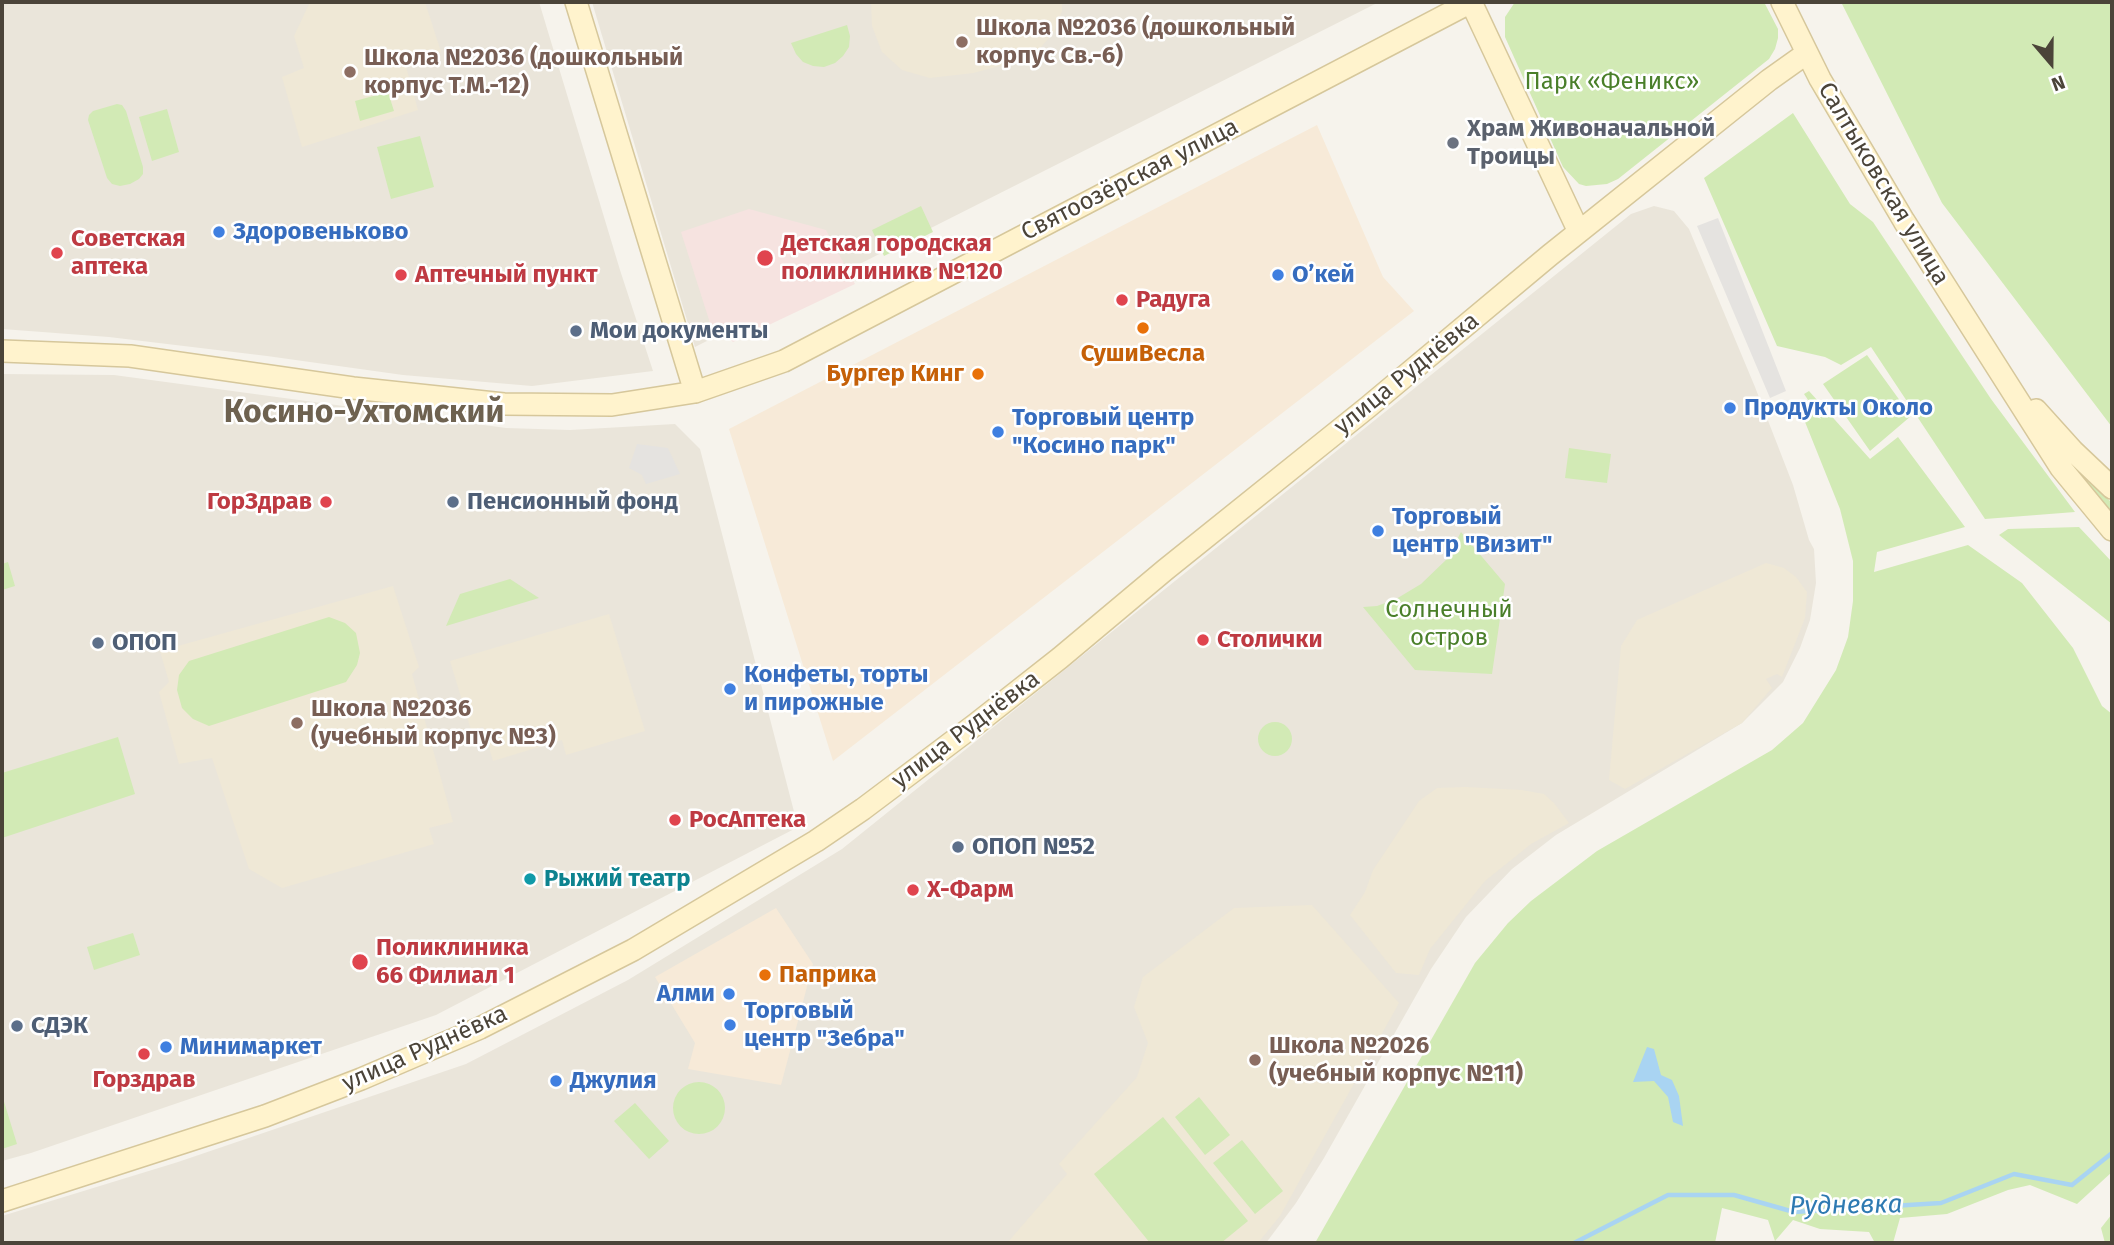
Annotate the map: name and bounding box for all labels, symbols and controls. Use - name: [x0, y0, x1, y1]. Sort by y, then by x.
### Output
- place label: Школа №2036 (дошкольный корпус Св.-6): [976, 14, 1295, 70]
- north arrow: [2016, 28, 2086, 98]
- marker: Школа №2036 (дошкольный корпус Св.-6): [954, 34, 970, 50]
- place label: Школа №2036 (дошкольный корпус Т.М.-12): [364, 44, 683, 100]
- marker: Школа №2036 (дошкольный корпус Т.М.-12): [342, 64, 358, 80]
- park label: Парк «Феникс»: [1525, 68, 1699, 96]
- text: N: [2049, 70, 2068, 96]
- street label: Салтыковская улица: [1811, 77, 1955, 291]
- street label: Святоозёрская улица: [1017, 113, 1243, 247]
- place label: Храм Живоначальной Троицы: [1467, 115, 1715, 171]
- marker: Храм Живоначальной Троицы: [1445, 135, 1461, 151]
- place label: Здоровеньково: [233, 218, 409, 246]
- marker: Здоровеньково: [211, 224, 227, 240]
- place label: Советская аптека: [71, 225, 186, 281]
- place label: Детская городская поликлиникв №120: [781, 230, 1003, 286]
- marker: Советская аптека: [49, 245, 65, 261]
- marker: Детская городская поликлиникв №120: [755, 248, 775, 268]
- place label: Аптечный пункт: [415, 261, 598, 289]
- place label: О’кей: [1292, 261, 1355, 289]
- marker: Аптечный пункт: [393, 267, 409, 283]
- marker: О’кей: [1270, 267, 1286, 283]
- place label: Радуга: [1136, 286, 1211, 314]
- marker: Радуга: [1114, 292, 1130, 308]
- street label: улица Руднёвка: [1329, 307, 1485, 441]
- place label: Мои документы: [590, 317, 768, 345]
- marker: СушиВесла: [1135, 320, 1151, 336]
- marker: Мои документы: [568, 323, 584, 339]
- place label: СушиВесла: [1081, 340, 1205, 368]
- place label: Бургер Кинг: [826, 360, 964, 388]
- marker: Бургер Кинг: [970, 366, 986, 382]
- district label: Косино-Ухтомский: [224, 394, 504, 432]
- place label: Продукты Около: [1744, 394, 1933, 422]
- marker: Продукты Около: [1722, 400, 1738, 416]
- place label: Торговый центр "Косино парк": [1012, 404, 1194, 460]
- marker: Торговый центр "Косино парк": [990, 424, 1006, 440]
- place label: ГорЗдрав: [207, 488, 312, 516]
- place label: Пенсионный фонд: [467, 488, 678, 516]
- marker: ГорЗдрав: [318, 494, 334, 510]
- marker: Пенсионный фонд: [445, 494, 461, 510]
- place label: Торговый центр "Визит": [1392, 503, 1552, 559]
- marker: Торговый центр "Визит": [1370, 523, 1386, 539]
- park label: Солнечный остров: [1385, 596, 1513, 652]
- place label: Столички: [1217, 626, 1323, 654]
- place label: ОПОП: [112, 629, 177, 657]
- marker: Столички: [1195, 632, 1211, 648]
- marker: ОПОП: [90, 635, 106, 651]
- place label: Конфеты, торты и пирожные: [744, 661, 928, 717]
- street label: улица Руднёвка: [886, 665, 1046, 795]
- marker: Конфеты, торты и пирожные: [722, 681, 738, 697]
- place label: Школа №2036 (учебный корпус №3): [311, 695, 556, 751]
- marker: Школа №2036 (учебный корпус №3): [289, 715, 305, 731]
- place label: РосАптека: [689, 806, 806, 834]
- marker: РосАптека: [667, 812, 683, 828]
- place label: ОПОП №52: [972, 833, 1095, 861]
- marker: ОПОП №52: [950, 839, 966, 855]
- place label: Рыжий театр: [544, 865, 690, 893]
- marker: Рыжий театр: [522, 871, 538, 887]
- place label: X-Фарм: [927, 876, 1014, 904]
- marker: X-Фарм: [905, 882, 921, 898]
- place label: Поликлиника 66 Филиал 1: [376, 934, 529, 990]
- marker: Поликлиника 66 Филиал 1: [350, 952, 370, 972]
- place label: Паприка: [779, 961, 877, 989]
- marker: Паприка: [757, 967, 773, 983]
- place label: Алми: [657, 980, 715, 1008]
- marker: Алми: [721, 986, 737, 1002]
- place label: Торговый центр "Зебра": [744, 997, 905, 1053]
- street label: улица Руднёвка: [338, 1000, 512, 1098]
- place label: СДЭК: [31, 1012, 88, 1040]
- marker: Торговый центр "Зебра": [722, 1017, 738, 1033]
- marker: СДЭК: [9, 1018, 25, 1034]
- place label: Школа №2026 (учебный корпус №11): [1269, 1032, 1523, 1088]
- place label: Минимаркет: [180, 1033, 322, 1061]
- marker: Минимаркет: [158, 1039, 174, 1055]
- marker: Горздрав: [136, 1046, 152, 1062]
- marker: Школа №2026 (учебный корпус №11): [1247, 1052, 1263, 1068]
- place label: Горздрав: [92, 1066, 196, 1094]
- place label: Джулия: [570, 1067, 657, 1095]
- marker: Джулия: [548, 1073, 564, 1089]
- water label: Рудневка: [1789, 1189, 1903, 1223]

